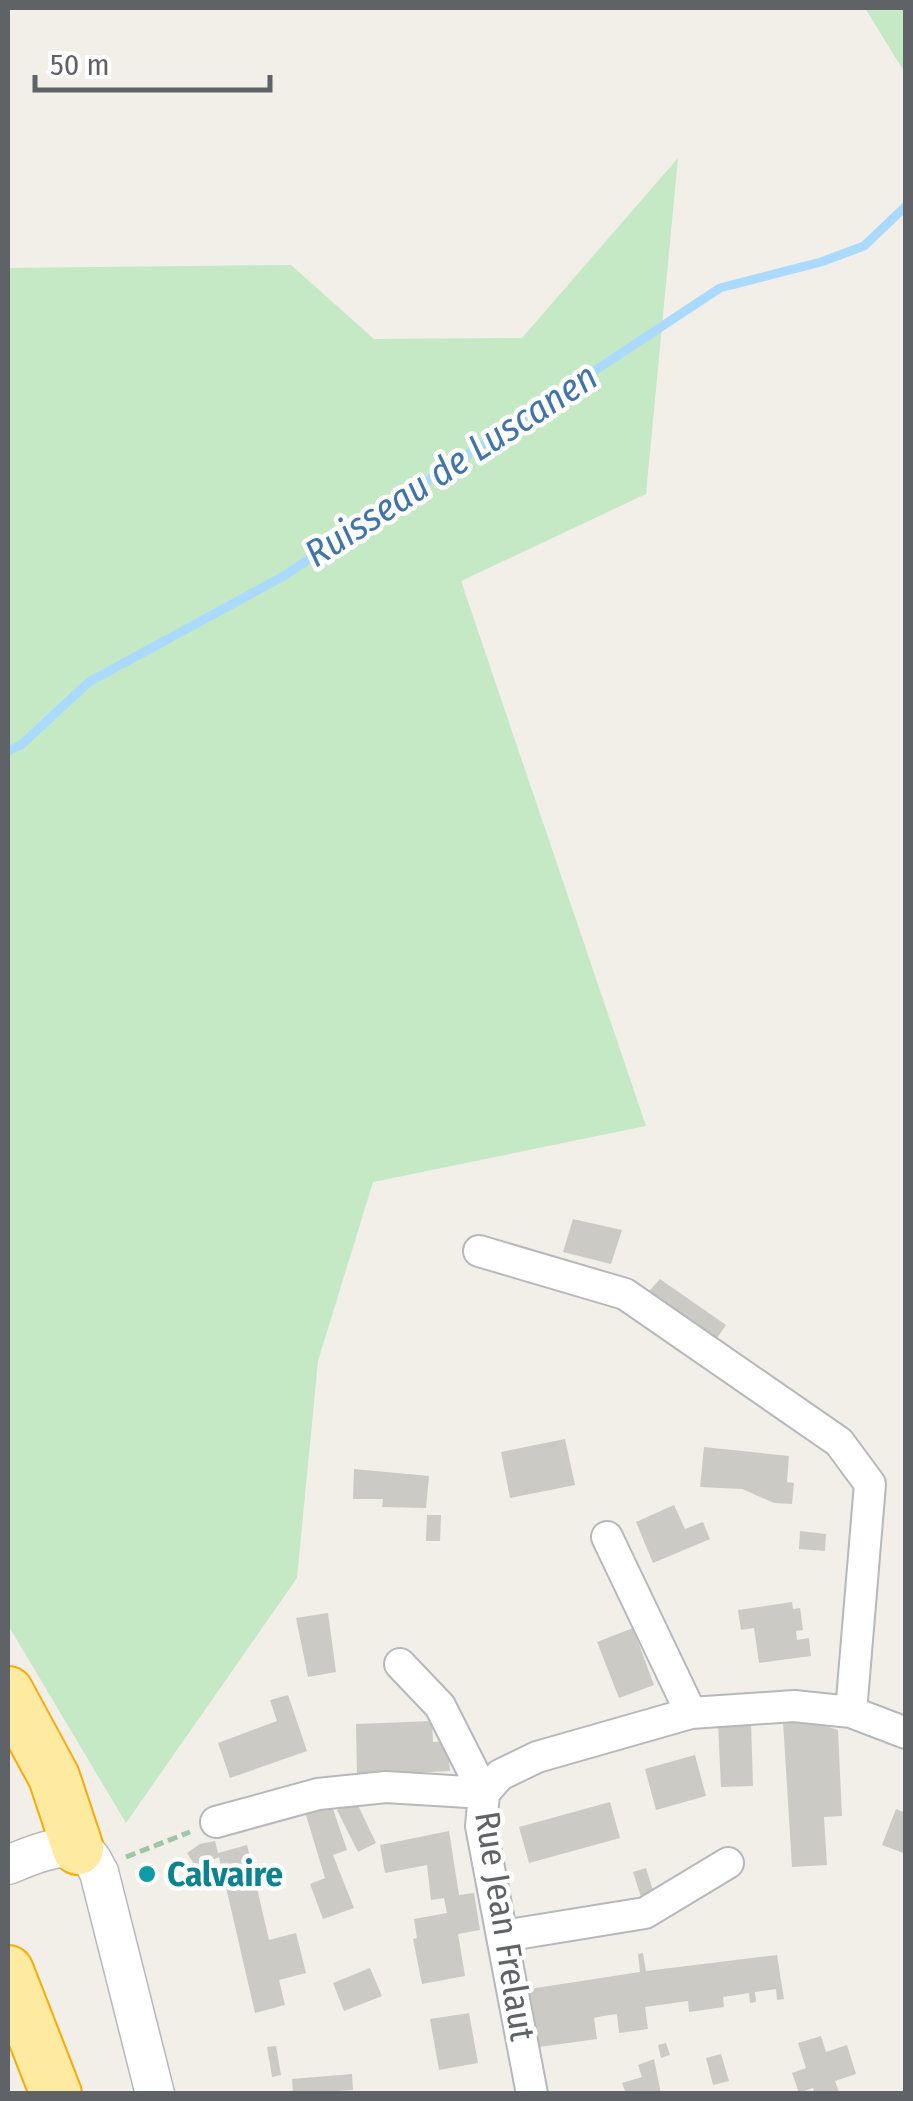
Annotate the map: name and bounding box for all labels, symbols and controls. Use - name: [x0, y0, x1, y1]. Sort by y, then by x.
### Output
- scale bar: [35, 30, 270, 92]
- text: 50 m: [50, 47, 110, 83]
- water label: Ruisseau de Luscanen: [296, 353, 606, 577]
- street label: Rue Jean Frelaut: [466, 1808, 544, 2044]
- place label: Calvaire: [167, 1853, 283, 1895]
- marker: Calvaire: [136, 1863, 158, 1885]

